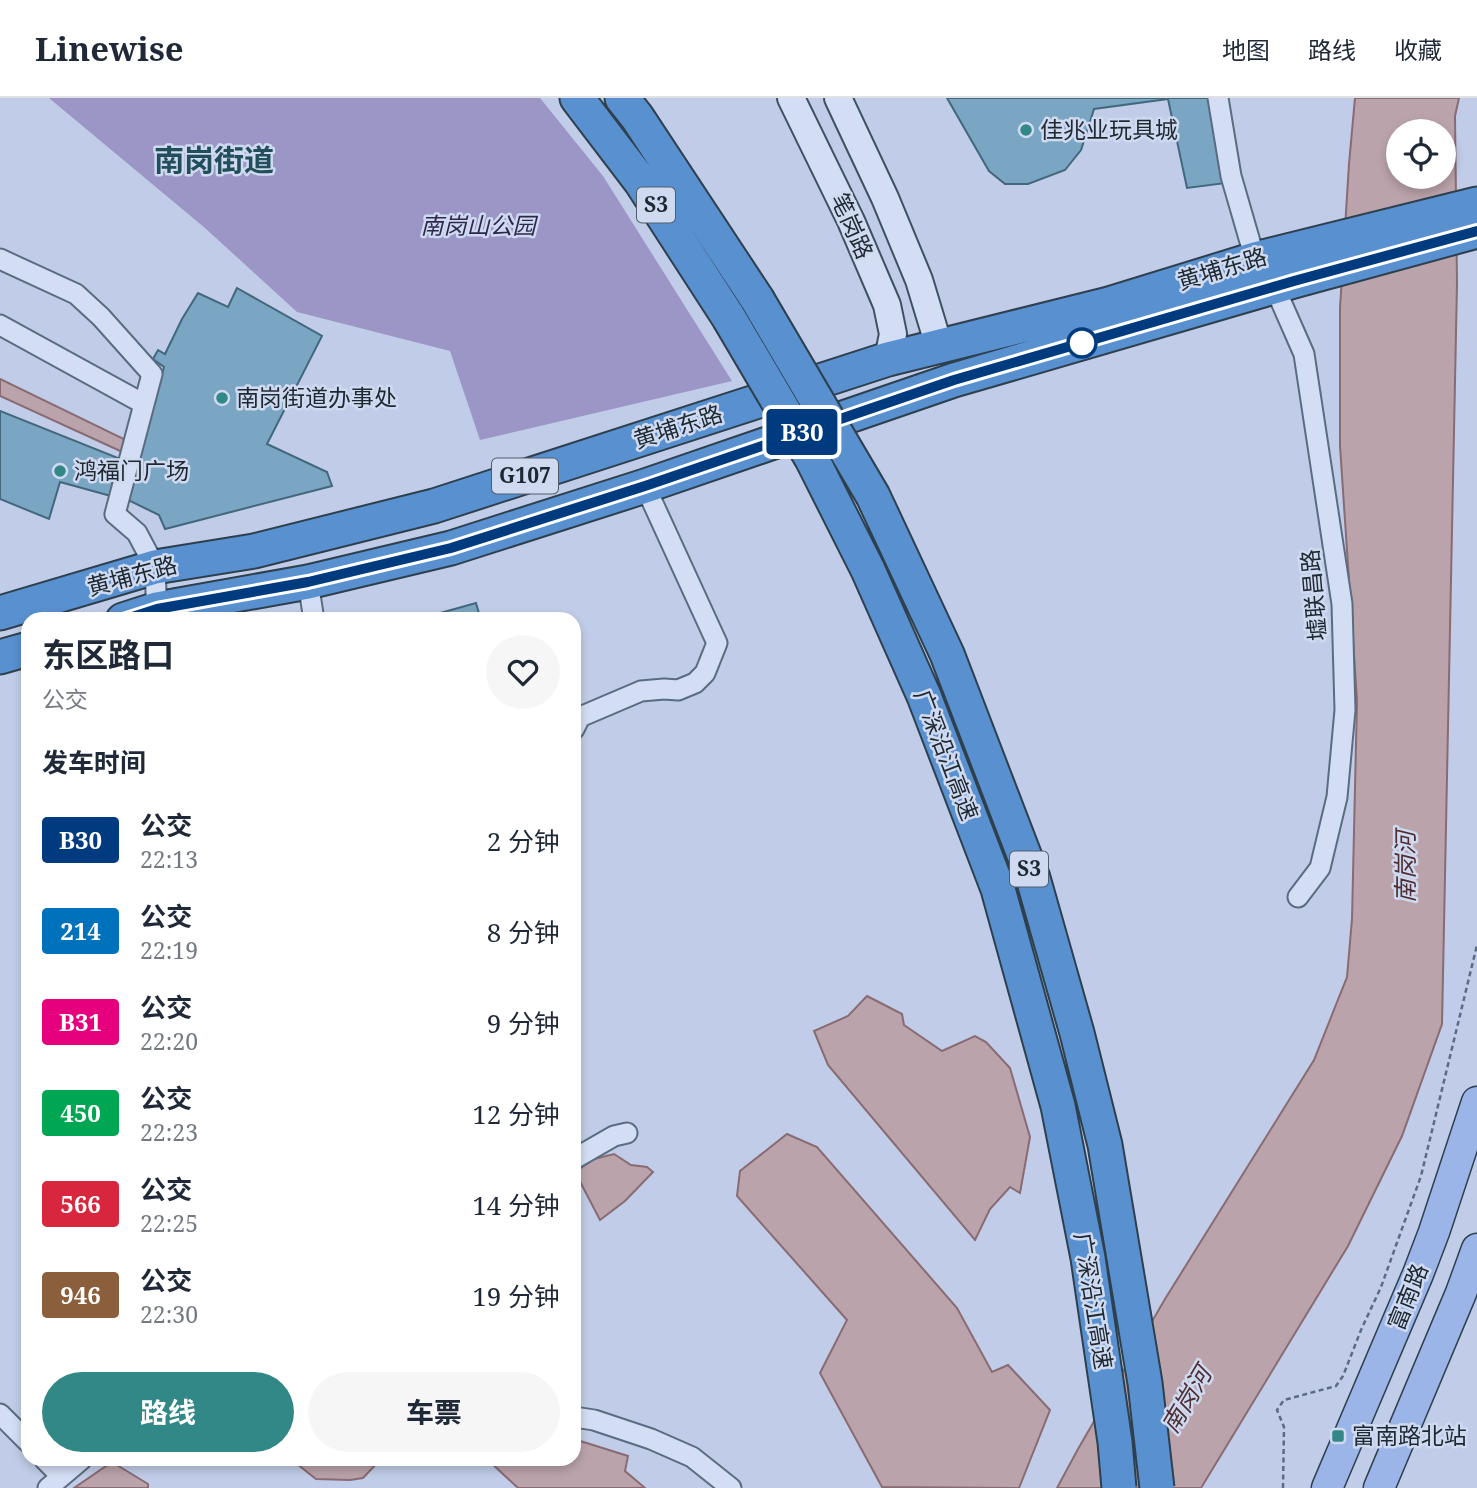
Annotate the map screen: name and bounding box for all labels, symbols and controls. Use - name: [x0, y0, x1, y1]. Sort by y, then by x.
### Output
- text: Linewise: [35, 26, 184, 71]
- text: 地图: [1222, 33, 1270, 66]
- text: 路线: [1308, 33, 1356, 66]
- text: 收藏: [1394, 33, 1442, 66]
- place label: 佳兆业玩具城: [1040, 113, 1178, 145]
- map controls: [1386, 119, 1456, 189]
- button: locate: [1386, 119, 1456, 189]
- marker: 佳兆业玩具城: [1018, 122, 1034, 138]
- district label: 南岗街道: [154, 139, 274, 180]
- road number: S3: [637, 188, 675, 222]
- street label: 笔岗路: [824, 188, 882, 264]
- park label: 南岗山公园: [421, 209, 539, 241]
- street label: 黄埔东路: [1173, 239, 1270, 297]
- unlabelled marker: [1067, 328, 1097, 358]
- place label: 南岗街道办事处: [236, 381, 397, 413]
- marker: 南岗街道办事处: [214, 390, 230, 406]
- street label: 黄埔东路: [629, 397, 726, 455]
- line badge: B30: [762, 409, 842, 455]
- text: B30: [780, 415, 824, 448]
- place label: 鸿福门广场: [74, 454, 189, 486]
- road number: G107: [492, 458, 558, 494]
- marker: 鸿福门广场: [52, 463, 68, 479]
- street label: 黄埔东路: [83, 548, 180, 602]
- street label: 墟联昌路: [1293, 548, 1333, 642]
- text: 东区路口: [42, 632, 174, 677]
- button: heart: [486, 635, 560, 709]
- text: 公交: [42, 683, 88, 715]
- street label: 广深沿江高速: [907, 684, 987, 825]
- text: 发车时间: [42, 744, 146, 780]
- text: 公交: [140, 807, 192, 843]
- text: B30: [59, 823, 102, 856]
- text: 2 分钟: [487, 823, 560, 859]
- water label: 南岗河: [1388, 827, 1421, 903]
- text: 22:13: [140, 843, 198, 875]
- road number: S3: [1010, 852, 1048, 886]
- text: 公交: [140, 898, 192, 934]
- text: 214: [60, 914, 101, 947]
- text: 8 分钟: [487, 914, 560, 950]
- text: 22:19: [140, 934, 198, 966]
- text: 公交: [140, 989, 192, 1025]
- text: B31: [59, 1005, 102, 1038]
- text: 9 分钟: [487, 1005, 560, 1041]
- text: 22:20: [140, 1025, 198, 1057]
- text: 公交: [140, 1080, 192, 1116]
- text: 450: [60, 1096, 101, 1129]
- text: 12 分钟: [472, 1096, 560, 1132]
- text: 22:23: [140, 1116, 198, 1148]
- text: 公交: [140, 1171, 192, 1207]
- text: 566: [60, 1187, 101, 1220]
- text: 14 分钟: [472, 1187, 560, 1223]
- text: 22:25: [140, 1207, 198, 1239]
- street label: 广深沿江高速: [1067, 1230, 1121, 1371]
- street label: 富南路: [1379, 1259, 1435, 1335]
- text: 公交: [140, 1262, 192, 1298]
- text: 946: [60, 1278, 101, 1311]
- text: 19 分钟: [472, 1278, 560, 1314]
- text: 22:30: [140, 1298, 198, 1330]
- water label: 南岗河: [1153, 1356, 1220, 1439]
- button: 路线: [42, 1372, 294, 1452]
- button: 车票: [308, 1372, 560, 1452]
- place label: 富南路北站: [1352, 1419, 1467, 1451]
- marker: 富南路北站: [1330, 1428, 1346, 1444]

